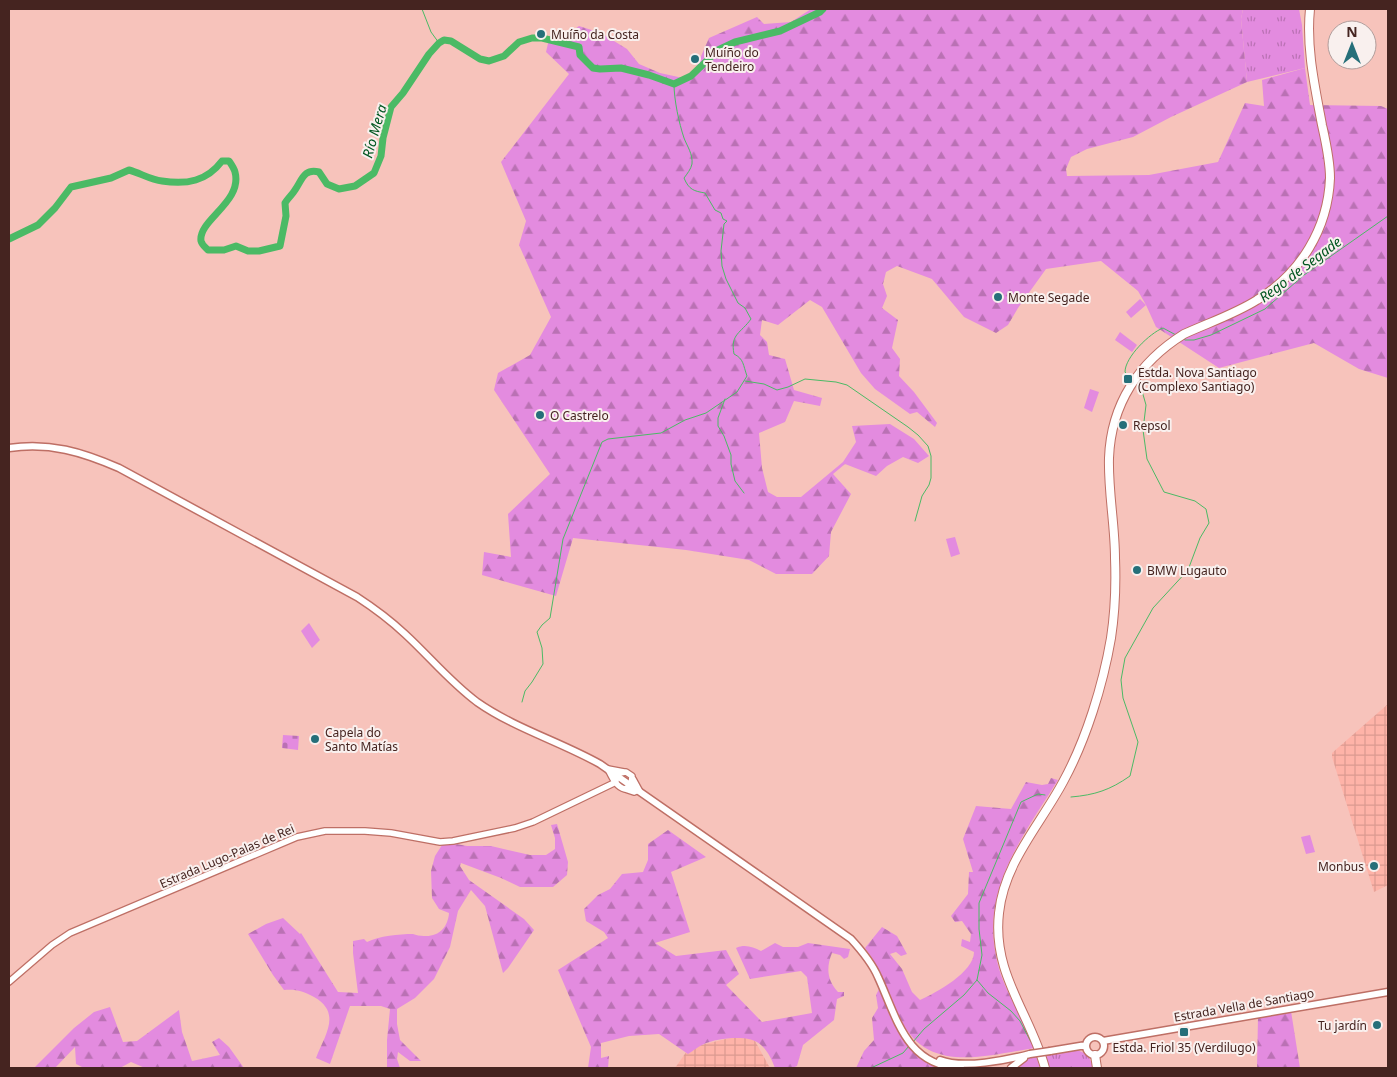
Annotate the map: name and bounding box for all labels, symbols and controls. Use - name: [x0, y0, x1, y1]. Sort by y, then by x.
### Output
- north arrow: [1327, 20, 1377, 70]
- text: N: [1346, 22, 1358, 41]
- place label: Muíño da Costa: [551, 26, 639, 43]
- marker: Muíño da Costa: [535, 28, 547, 40]
- place label: Muíño do Tendeiro: [705, 44, 759, 75]
- marker: Muíño do Tendeiro: [689, 53, 701, 65]
- water label: Río Mera: [357, 102, 391, 160]
- water label: Rego de Segade: [1255, 232, 1345, 306]
- place label: Monte Segade: [1008, 289, 1090, 306]
- marker: Monte Segade: [992, 291, 1004, 303]
- place label: Estda. Nova Santiago (Complexo Santiago): [1138, 364, 1257, 395]
- marker: Estda. Nova Santiago (Complexo Santiago): [1122, 373, 1134, 385]
- place label: O Castrelo: [550, 407, 609, 424]
- marker: O Castrelo: [534, 409, 546, 421]
- place label: Repsol: [1133, 417, 1171, 434]
- marker: Repsol: [1117, 419, 1129, 431]
- place label: BMW Lugauto: [1147, 562, 1227, 579]
- marker: BMW Lugauto: [1131, 564, 1143, 576]
- place label: Capela do Santo Matías: [325, 724, 398, 755]
- marker: Capela do Santo Matías: [309, 733, 321, 745]
- street label: Estrada Lugo-Palas de Rei: [157, 820, 297, 892]
- place label: Monbus: [1318, 858, 1364, 875]
- marker: Monbus: [1368, 860, 1380, 872]
- street label: Estrada Vella de Santiago: [1173, 984, 1315, 1026]
- place label: Tu jardín: [1318, 1017, 1367, 1034]
- marker: Tu jardín: [1371, 1019, 1383, 1031]
- marker: Estda. Friol 35 (Verdilugo): [1178, 1026, 1190, 1038]
- place label: Estda. Friol 35 (Verdilugo): [1112, 1039, 1256, 1056]

